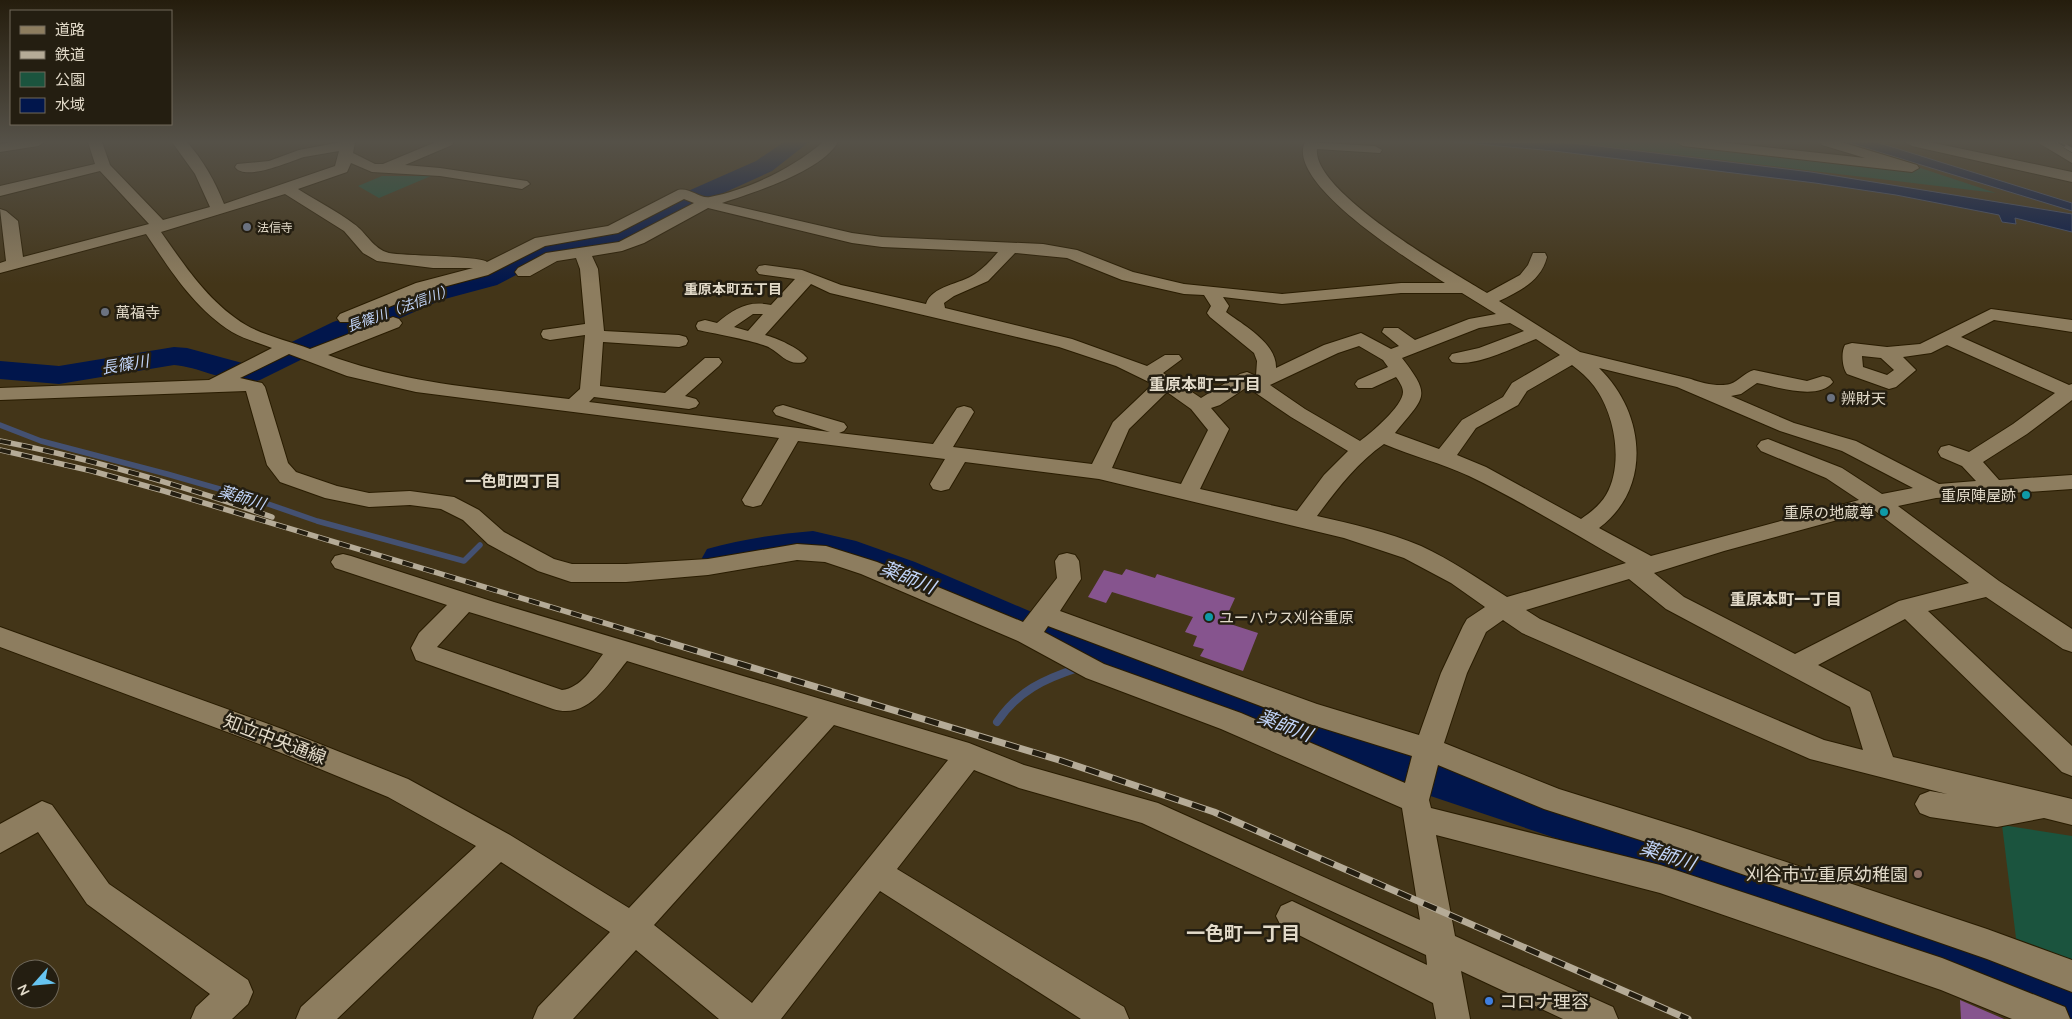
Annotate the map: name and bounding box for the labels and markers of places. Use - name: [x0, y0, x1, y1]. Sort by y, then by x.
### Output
- place label: 法信寺: [257, 220, 293, 235]
- marker: 法信寺: [241, 221, 253, 233]
- place label: 萬福寺: [115, 303, 160, 322]
- marker: 萬福寺: [99, 306, 111, 318]
- place label: 辨財天: [1841, 389, 1886, 408]
- marker: 辨財天: [1825, 392, 1837, 404]
- place label: 重原陣屋跡: [1941, 486, 2016, 505]
- marker: 重原陣屋跡: [2020, 489, 2032, 501]
- place label: 重原の地蔵尊: [1784, 503, 1874, 522]
- marker: 重原の地蔵尊: [1878, 506, 1890, 518]
- place label: ユーハウス刈谷重原: [1219, 608, 1354, 627]
- marker: ユーハウス刈谷重原: [1203, 611, 1215, 623]
- place label: 刈谷市立重原幼稚園: [1746, 863, 1908, 886]
- marker: 刈谷市立重原幼稚園: [1912, 868, 1924, 880]
- place label: コロナ理容: [1499, 990, 1589, 1013]
- marker: コロナ理容: [1483, 995, 1495, 1007]

